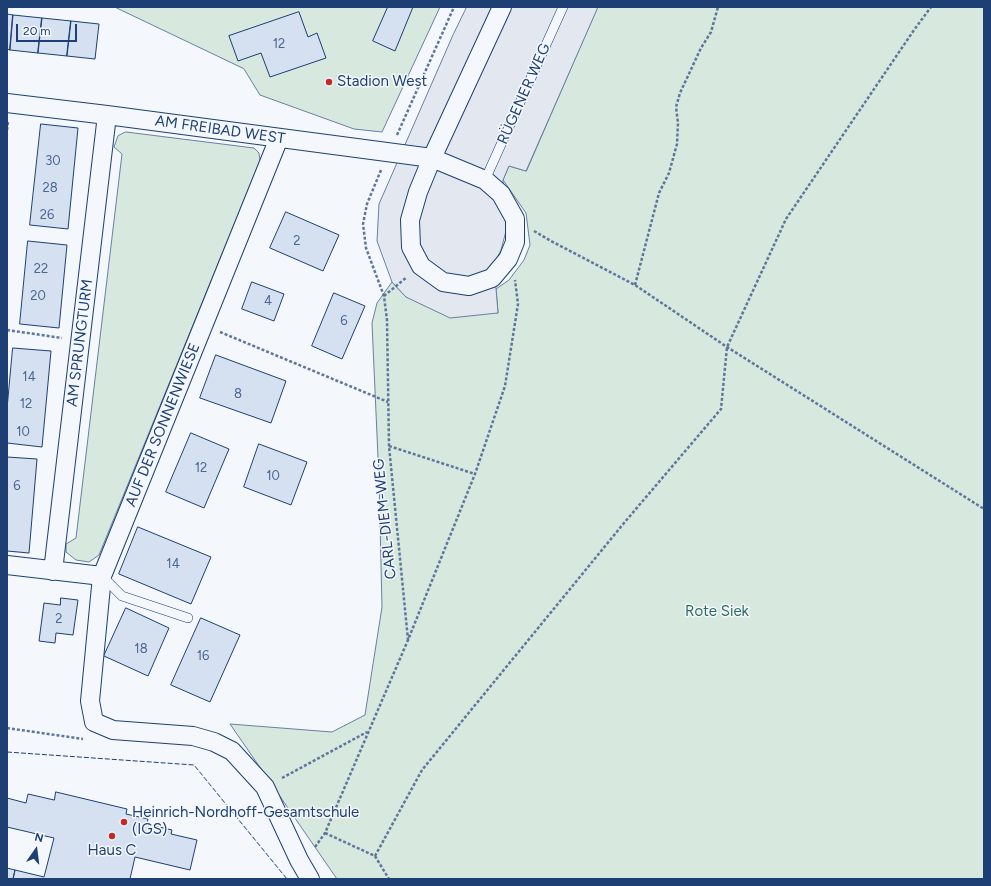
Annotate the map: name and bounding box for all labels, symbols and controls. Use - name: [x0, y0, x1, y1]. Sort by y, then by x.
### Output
- scale bar: [18, 16, 79, 42]
- text: 20 m: [23, 24, 51, 38]
- house number: 12: [273, 36, 285, 52]
- street label: RÜGENER WEG: [494, 41, 554, 147]
- place label: Stadion West: [337, 73, 427, 91]
- marker: Stadion West: [324, 77, 334, 87]
- street label: AM FREIBAD WEST: [154, 112, 286, 148]
- house number: 30: [45, 153, 61, 169]
- house number: 28: [42, 180, 58, 196]
- house number: 26: [40, 207, 54, 223]
- house number: 2: [293, 233, 301, 249]
- house number: 22: [34, 261, 48, 277]
- street label: AM SPRUNGTURM: [63, 278, 97, 408]
- house number: 20: [30, 288, 46, 304]
- house number: 4: [264, 293, 272, 309]
- house number: 6: [340, 313, 348, 329]
- street label: AUF DER SONNENWIESE: [122, 341, 204, 509]
- house number: 14: [22, 369, 36, 385]
- house number: 8: [234, 386, 242, 402]
- house number: 12: [20, 396, 32, 412]
- house number: 10: [16, 424, 30, 440]
- street label: CARL-DIEM-WEG: [370, 458, 400, 580]
- house number: 12: [195, 460, 207, 476]
- house number: 10: [266, 468, 280, 484]
- house number: 6: [13, 478, 21, 494]
- house number: 14: [166, 556, 180, 572]
- park label: Rote Siek: [685, 603, 749, 621]
- house number: 2: [55, 611, 63, 627]
- house number: 18: [134, 641, 148, 657]
- house number: 16: [197, 648, 209, 664]
- place label: Heinrich-Nordhoff-Gesamtschule (IGS): [132, 804, 359, 839]
- marker: Heinrich-Nordhoff-Gesamtschule (IGS): [119, 817, 129, 827]
- north arrow: [16, 830, 56, 870]
- text: N: [33, 831, 45, 845]
- marker: Haus C: [107, 831, 117, 841]
- place label: Haus C: [88, 842, 136, 860]

